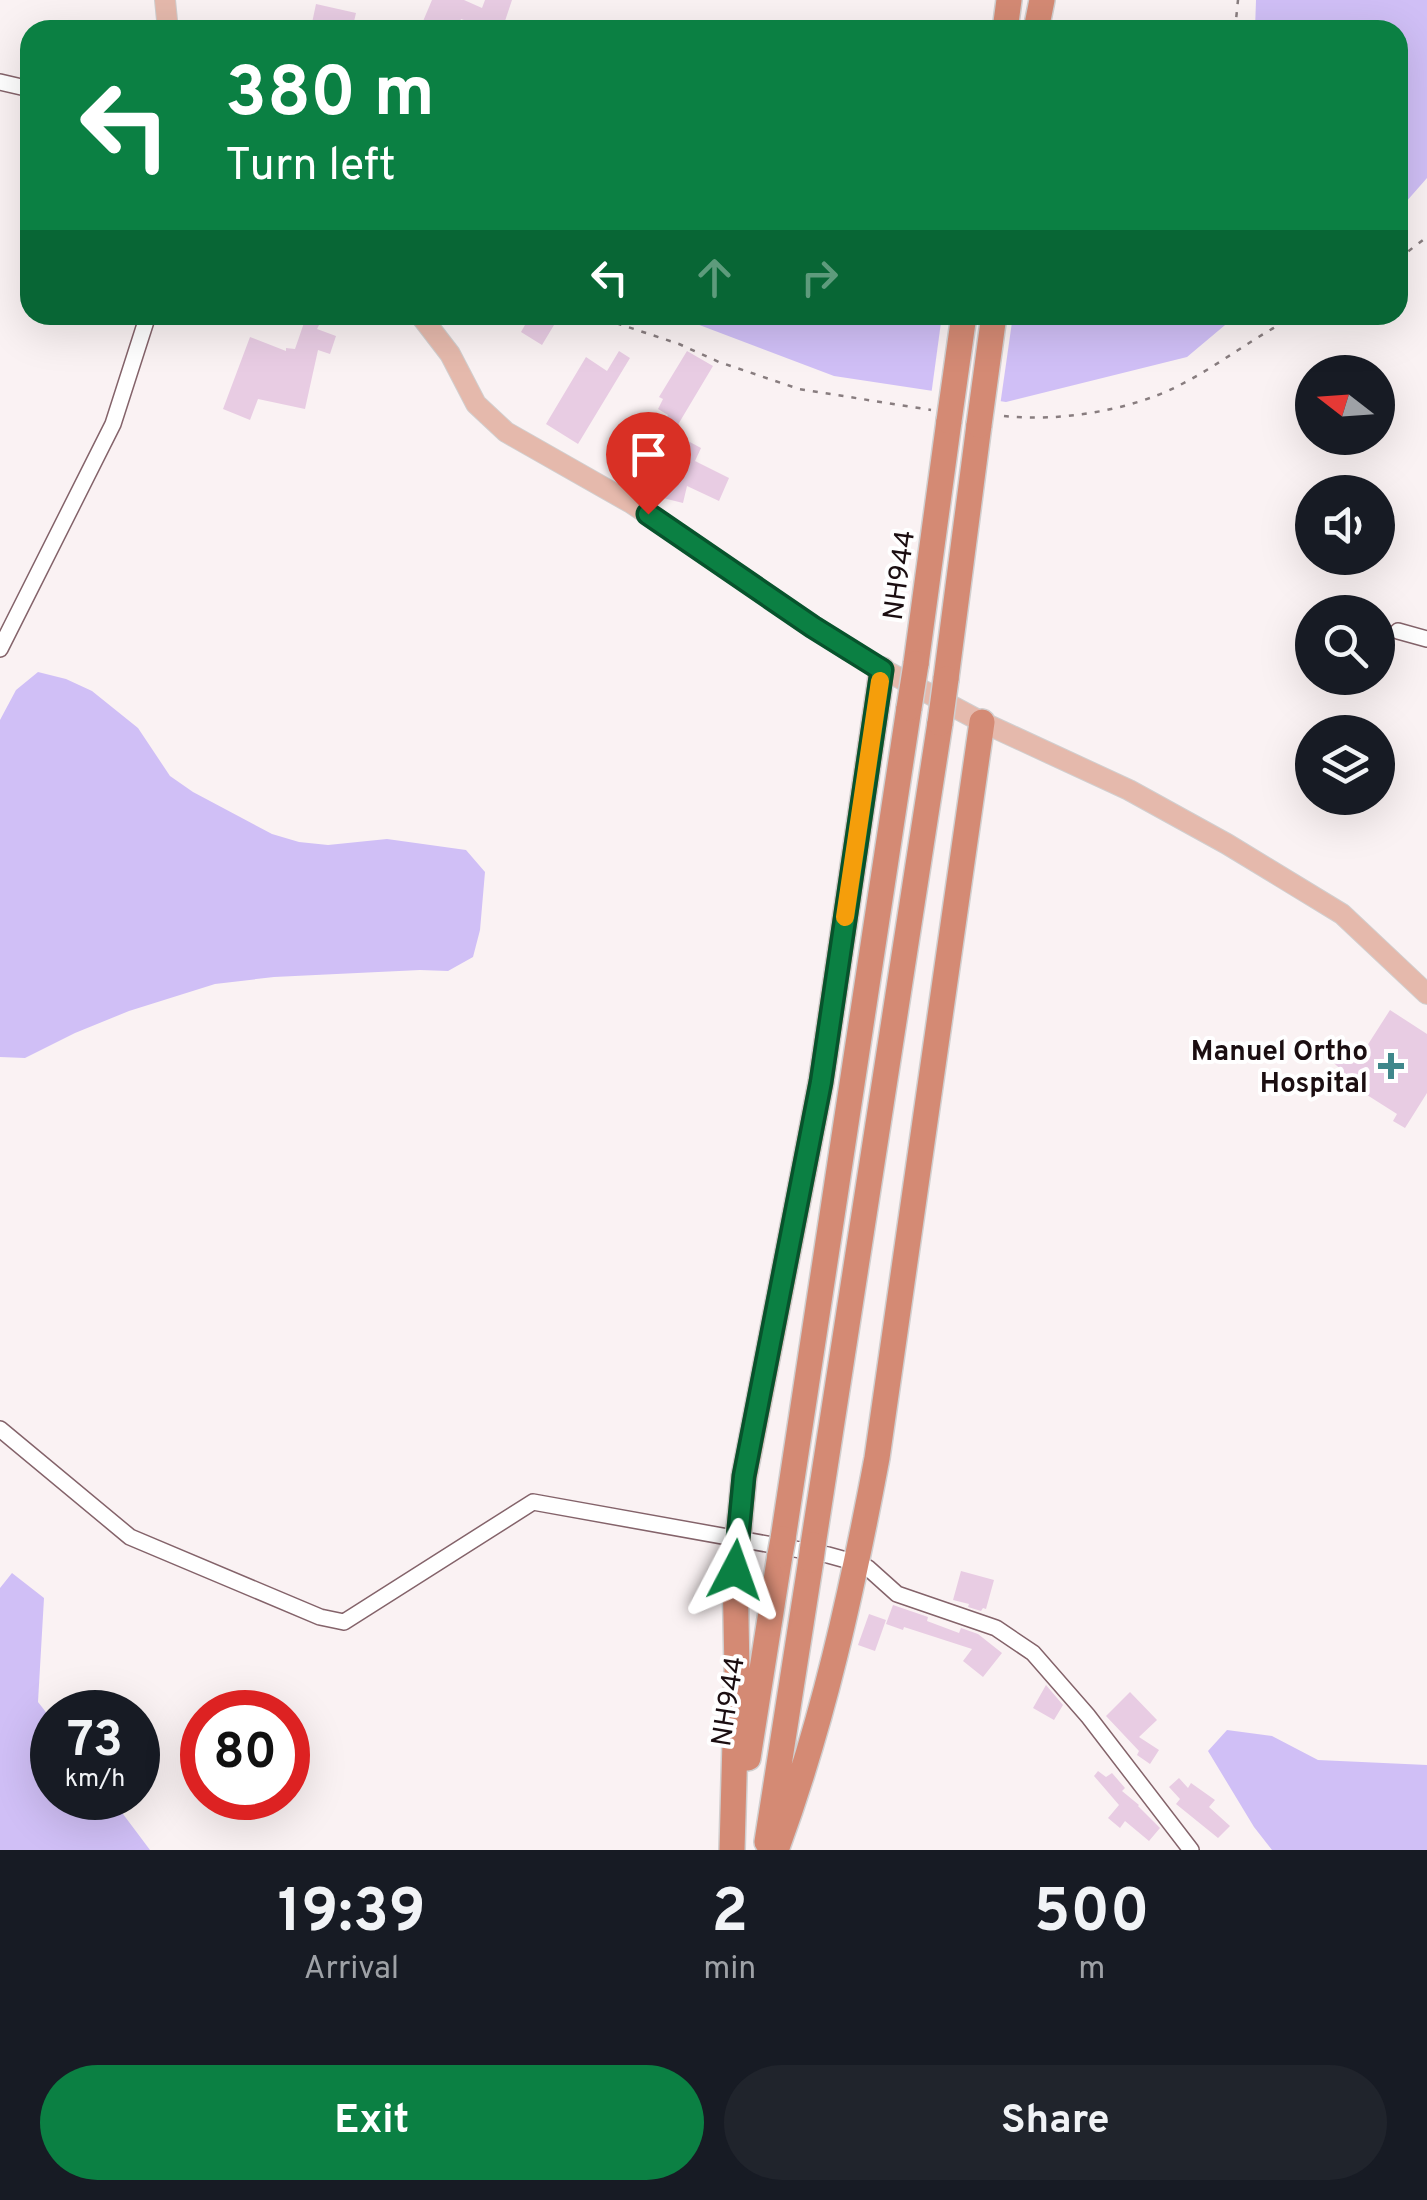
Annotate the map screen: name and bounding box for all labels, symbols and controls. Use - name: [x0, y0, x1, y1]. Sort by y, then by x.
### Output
- text: 380 m: [225, 52, 435, 141]
- icon: left: [60, 60, 190, 190]
- text: Turn left: [225, 139, 396, 196]
- icon: left: [582, 250, 637, 305]
- icon: ahead: [687, 250, 742, 305]
- icon: right: [792, 250, 847, 305]
- north arrow: [1295, 355, 1395, 455]
- map controls: [1295, 355, 1395, 815]
- pin: [606, 412, 691, 515]
- icon: arrive: [621, 427, 676, 482]
- button: sound: [1295, 475, 1395, 575]
- street label: NH944: [877, 528, 925, 623]
- button: search: [1295, 595, 1395, 695]
- button: layers: [1295, 715, 1395, 815]
- place label: Manuel Ortho Hospital: [1191, 1035, 1368, 1103]
- marker: Manuel Ortho Hospital: [1378, 1053, 1404, 1079]
- position arrow: [683, 1518, 787, 1622]
- street label: NH944: [705, 1654, 755, 1749]
- speed limit sign: 80: [180, 1690, 310, 1820]
- text: 73: [67, 1711, 123, 1774]
- text: km/h: [65, 1764, 125, 1796]
- text: 19:39: [277, 1877, 426, 1953]
- text: 2: [711, 1877, 748, 1953]
- text: 500: [1034, 1877, 1150, 1953]
- text: Arrival: [304, 1950, 399, 1990]
- text: min: [703, 1950, 756, 1990]
- text: m: [1078, 1950, 1105, 1990]
- button: Exit: [40, 2065, 704, 2180]
- button: Share: [724, 2065, 1387, 2180]

